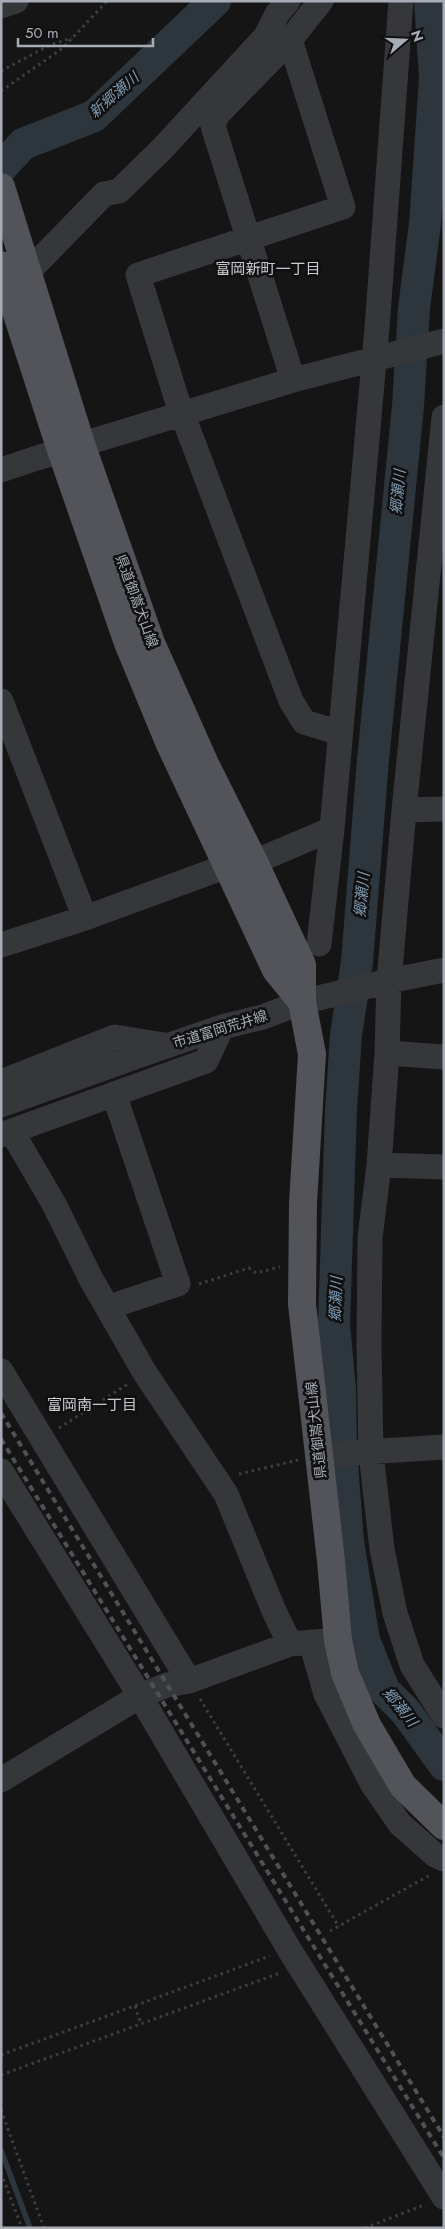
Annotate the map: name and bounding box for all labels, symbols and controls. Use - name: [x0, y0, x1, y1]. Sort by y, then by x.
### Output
- scale bar: [18, 15, 152, 47]
- north arrow: [380, 15, 430, 65]
- text: 50 m: [25, 22, 59, 44]
- text: N: [406, 27, 429, 44]
- water label: 新郷瀬川: [84, 66, 145, 123]
- district label: 富岡新町一丁目: [215, 258, 321, 280]
- water label: 郷瀬川: [385, 467, 411, 515]
- street label: 県道御嵩犬山線: [111, 552, 163, 650]
- water label: 郷瀬川: [349, 870, 375, 918]
- street label: 市道富岡荒井線: [170, 1005, 270, 1053]
- water label: 郷瀬川: [324, 1274, 348, 1322]
- street label: 県道御嵩犬山線: [301, 1380, 331, 1480]
- district label: 富岡南一丁目: [47, 1394, 137, 1416]
- water label: 郷瀬川: [377, 1683, 424, 1733]

